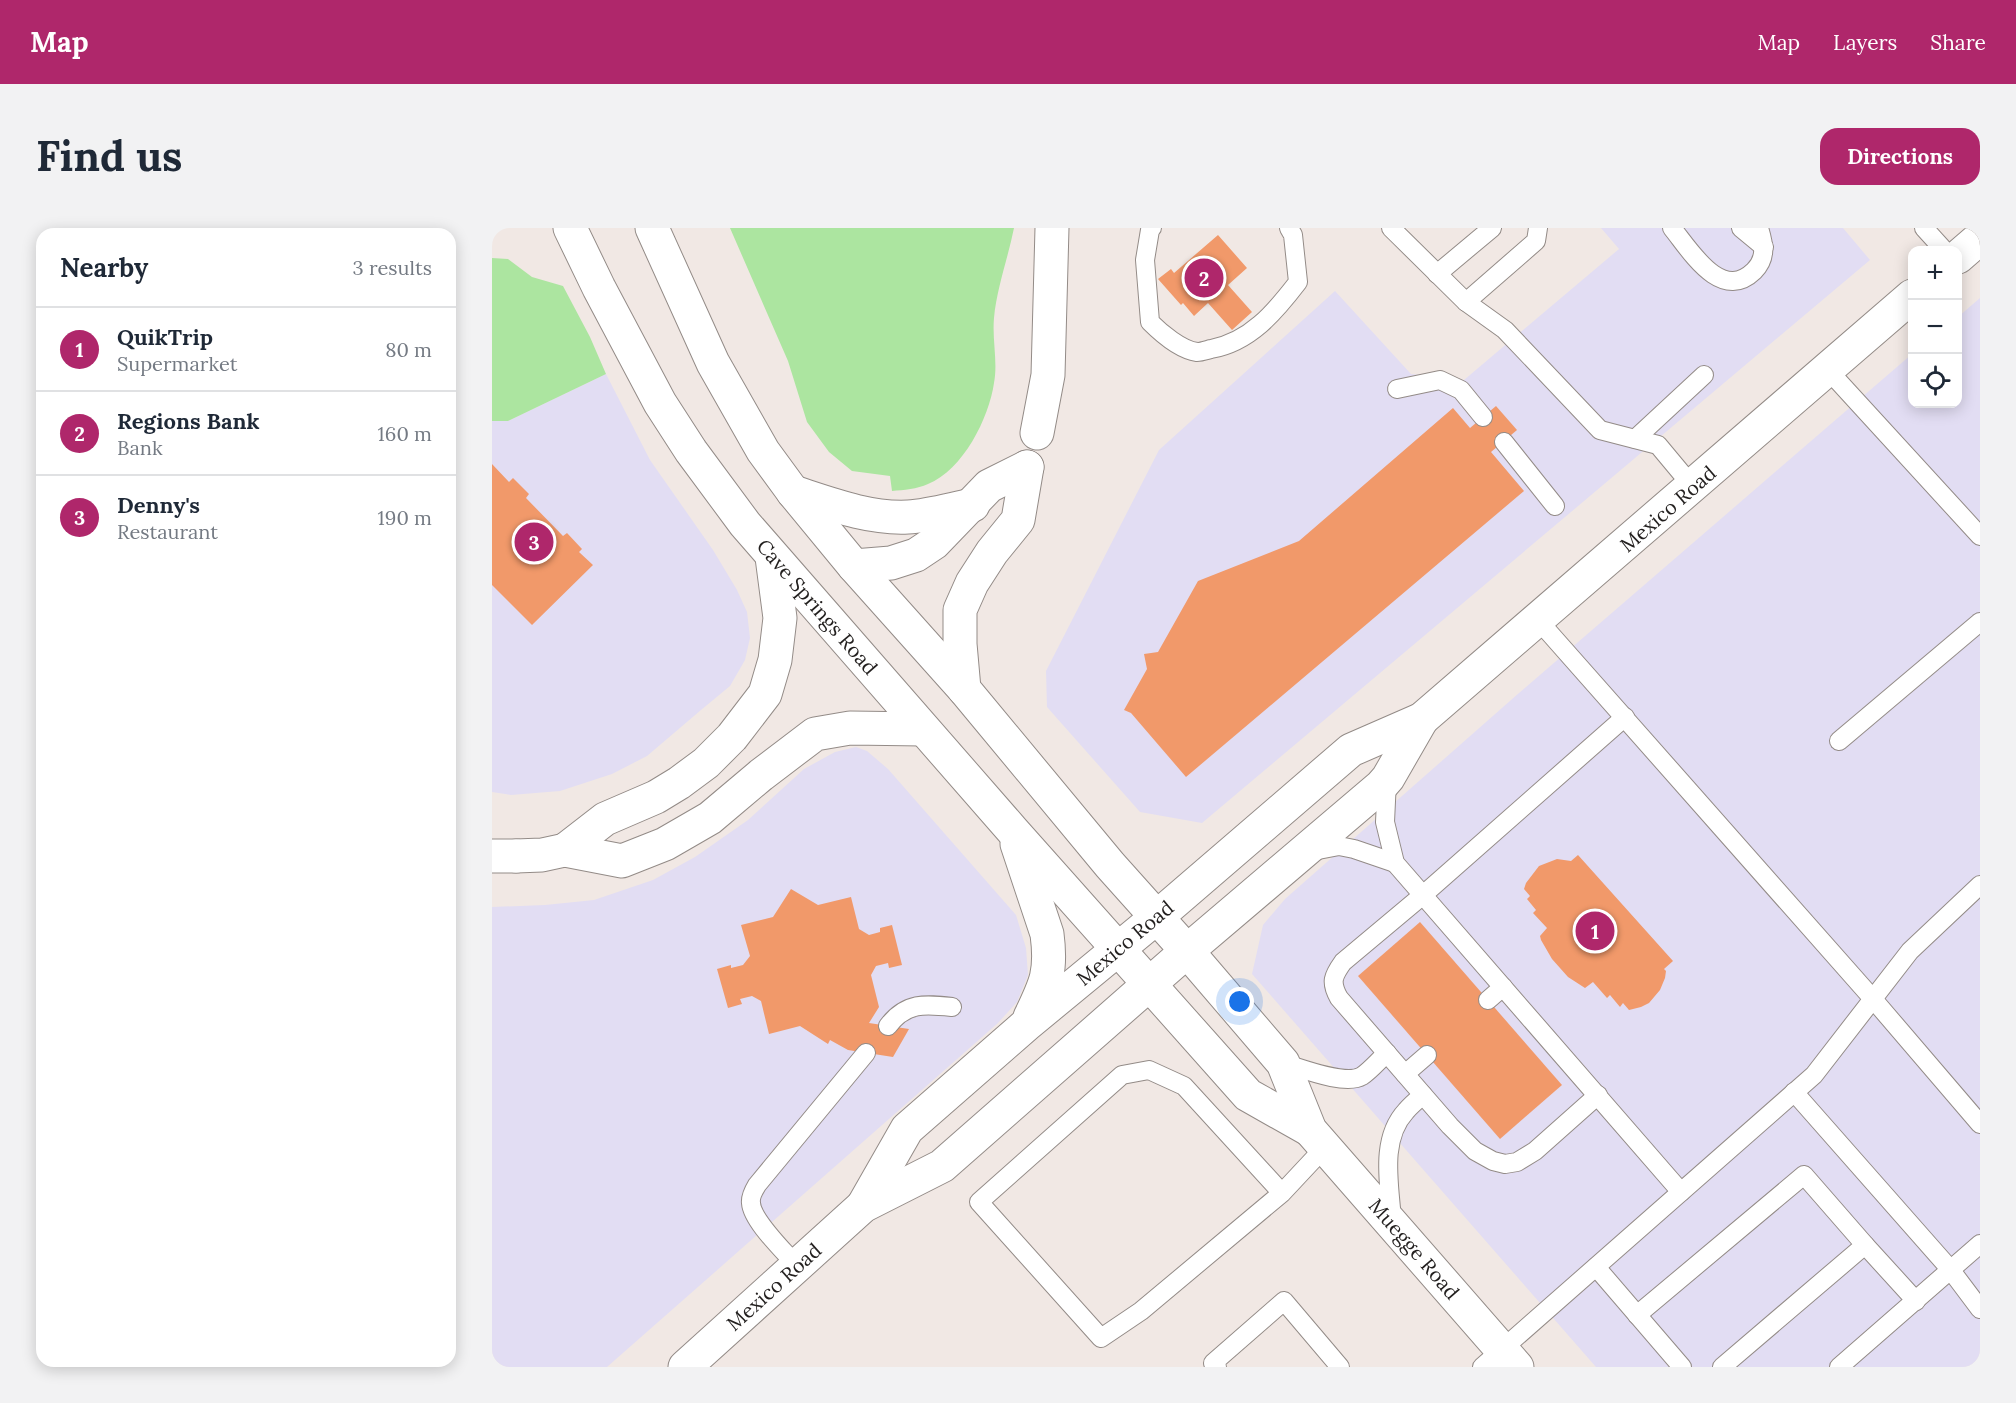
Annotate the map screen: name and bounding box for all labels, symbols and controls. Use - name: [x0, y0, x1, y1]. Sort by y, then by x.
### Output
- text: Map: [30, 24, 89, 60]
- text: Map: [1757, 29, 1800, 56]
- text: Layers: [1833, 29, 1897, 56]
- text: Share: [1930, 29, 1986, 56]
- button: Directions: [1820, 128, 1980, 185]
- text: Find us: [36, 129, 182, 183]
- map controls: [1908, 246, 1962, 408]
- button: +: [1908, 246, 1962, 300]
- text: Nearby: [60, 251, 148, 284]
- text: 3 results: [353, 255, 432, 280]
- pin: 2: [1184, 256, 1224, 300]
- button: −: [1908, 300, 1962, 354]
- text: QuikTrip: [117, 323, 213, 351]
- text: 1: [75, 337, 84, 362]
- text: 80 m: [385, 337, 432, 362]
- text: Supermarket: [117, 351, 237, 376]
- button: locate: [1908, 354, 1962, 408]
- text: Regions Bank: [117, 407, 260, 435]
- text: 2: [74, 421, 85, 446]
- text: 160 m: [378, 421, 432, 446]
- text: Bank: [117, 435, 163, 460]
- street label: Mexico Road: [1615, 460, 1721, 557]
- text: Denny's: [117, 491, 200, 519]
- text: 3: [74, 505, 85, 530]
- text: 190 m: [378, 505, 432, 530]
- text: Restaurant: [117, 519, 218, 544]
- pin: 3: [514, 520, 554, 564]
- street label: Cave Springs Road: [752, 534, 883, 680]
- street label: Mexico Road: [1071, 895, 1178, 990]
- pin: 1: [1576, 908, 1614, 954]
- your location: [1225, 987, 1254, 1016]
- street label: Muegge Road: [1364, 1193, 1465, 1304]
- street label: Mexico Road: [721, 1237, 826, 1336]

